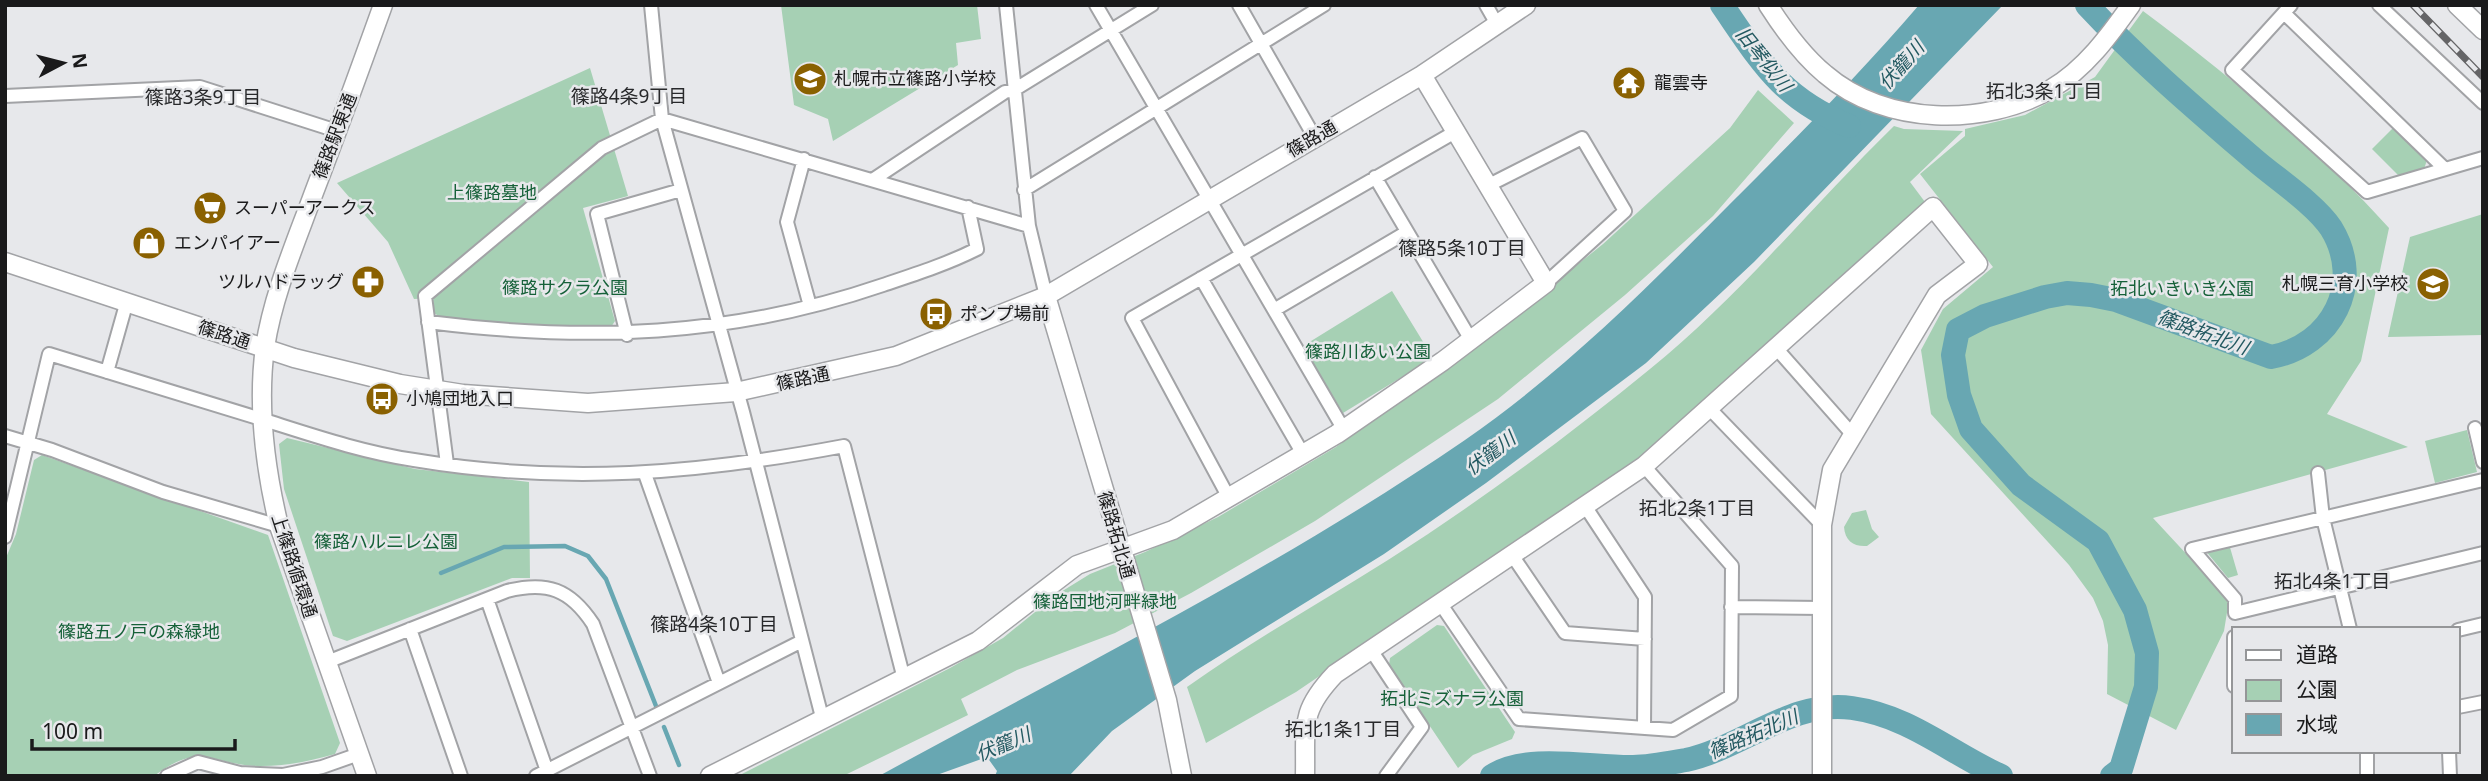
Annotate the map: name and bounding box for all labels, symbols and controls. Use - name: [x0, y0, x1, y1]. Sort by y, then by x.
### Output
- water label: 旧琴似川: [1730, 21, 1799, 98]
- north arrow: [28, 28, 98, 98]
- water label: 伏籠川: [1872, 34, 1931, 95]
- text: N: [66, 52, 94, 70]
- school or university icon: 札幌市立篠路小学校: [791, 60, 829, 98]
- temple icon: 龍雲寺: [1610, 64, 1648, 102]
- place label: 札幌市立篠路小学校: [834, 66, 996, 90]
- place label: 龍雲寺: [1654, 70, 1708, 94]
- district label: 拓北3条1丁目: [1986, 78, 2102, 104]
- district label: 篠路4条9丁目: [571, 83, 687, 109]
- district label: 篠路3条9丁目: [145, 84, 261, 110]
- street label: 篠路駅東通: [307, 89, 361, 182]
- street label: 篠路通: [1282, 114, 1341, 162]
- park label: 上篠路墓地: [447, 180, 537, 204]
- supermarket icon: スーパーアークス: [191, 189, 229, 227]
- place label: スーパーアークス: [234, 195, 375, 219]
- shop icon: エンパイアー: [130, 224, 168, 262]
- place label: エンパイアー: [174, 230, 281, 254]
- district label: 篠路5条10丁目: [1398, 235, 1526, 261]
- pharmacy icon: ツルハドラッグ: [349, 263, 387, 301]
- school or university icon: 札幌三育小学校: [2414, 265, 2452, 303]
- place label: ツルハドラッグ: [218, 269, 344, 293]
- place label: 札幌三育小学校: [2282, 271, 2408, 295]
- park label: 篠路サクラ公園: [502, 275, 628, 299]
- park label: 拓北いきいき公園: [2110, 276, 2254, 300]
- bus stop icon: ポンプ場前: [917, 295, 955, 333]
- place label: ポンプ場前: [960, 301, 1049, 325]
- water label: 篠路拓北川: [2154, 304, 2254, 361]
- street label: 篠路通: [195, 314, 254, 354]
- park label: 篠路川あい公園: [1305, 339, 1431, 363]
- street label: 篠路通: [774, 361, 832, 395]
- bus stop icon: 小鳩団地入口: [363, 380, 401, 418]
- place label: 小鳩団地入口: [406, 386, 514, 410]
- water label: 伏籠川: [1459, 424, 1522, 481]
- street label: 篠路拓北通: [1093, 488, 1141, 581]
- district label: 拓北2条1丁目: [1639, 495, 1755, 521]
- street label: 上篠路循環通: [267, 511, 323, 621]
- park label: 篠路ハルニレ公園: [314, 529, 458, 553]
- district label: 拓北4条1丁目: [2274, 568, 2390, 594]
- park label: 篠路団地河畔緑地: [1033, 589, 1177, 613]
- district label: 篠路4条10丁目: [650, 611, 778, 637]
- park label: 篠路五ノ戸の森緑地: [58, 619, 220, 643]
- legend: [2232, 627, 2460, 753]
- text: 道路: [2296, 640, 2338, 668]
- text: 公園: [2296, 675, 2338, 703]
- park label: 拓北ミズナラ公園: [1380, 686, 1524, 710]
- water label: 篠路拓北川: [1704, 703, 1804, 765]
- scale bar: [32, 708, 234, 752]
- text: 水域: [2296, 710, 2338, 738]
- district label: 拓北1条1丁目: [1285, 716, 1401, 742]
- text: 100 m: [42, 717, 103, 745]
- water label: 伏籠川: [972, 720, 1036, 767]

